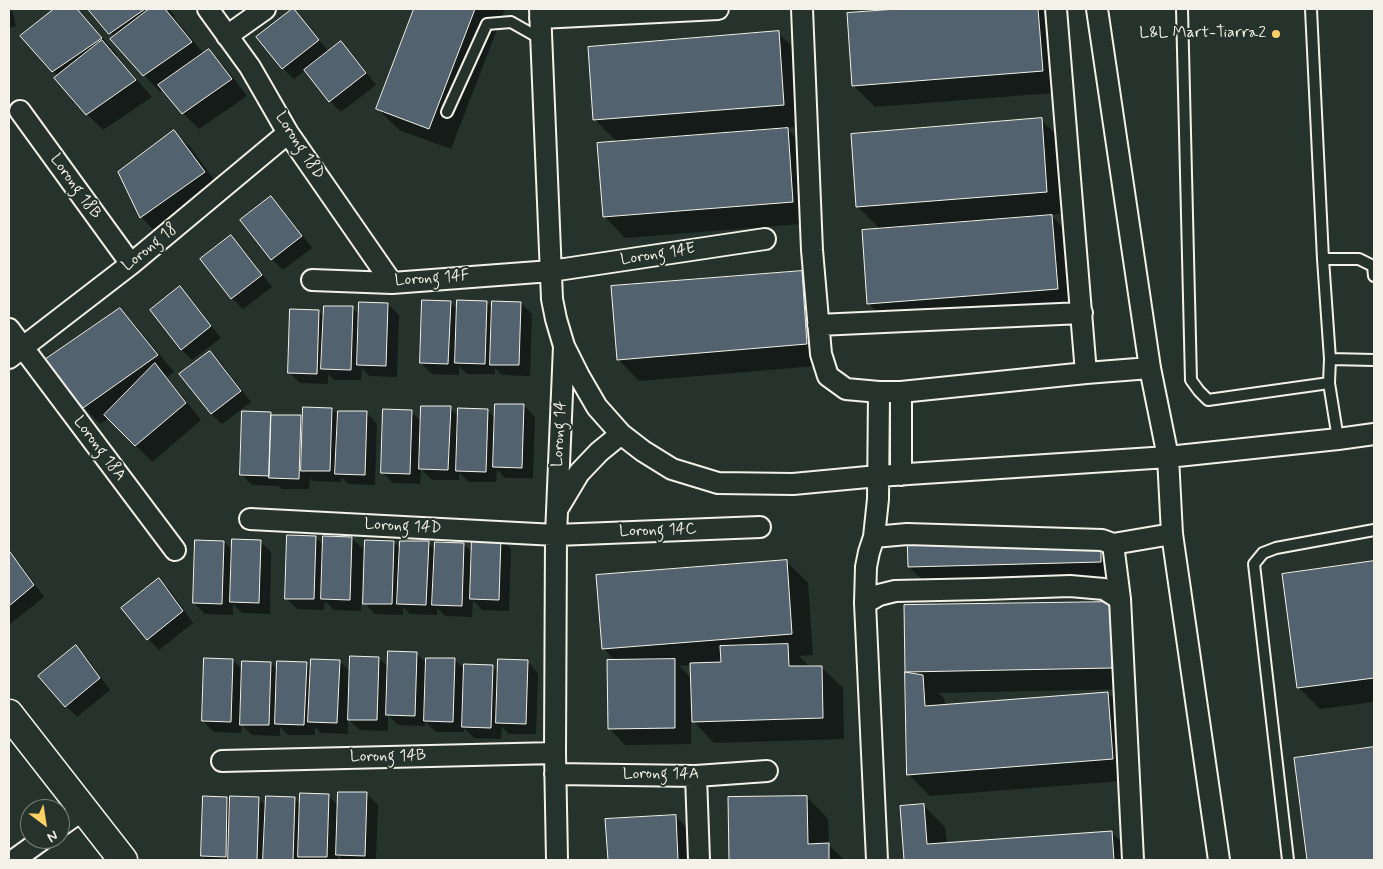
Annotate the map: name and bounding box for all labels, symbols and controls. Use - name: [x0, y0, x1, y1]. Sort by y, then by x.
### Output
- place label: L&L Mart-Tiarra2: [1139, 24, 1266, 44]
- marker: L&L Mart-Tiarra2: [1270, 28, 1282, 40]
- street label: Lorong 18D: [270, 109, 328, 183]
- street label: Lorong 18B: [45, 151, 105, 223]
- street label: Lorong 18: [119, 220, 181, 276]
- street label: Lorong 14E: [619, 240, 697, 270]
- street label: Lorong 14F: [394, 267, 470, 291]
- street label: Lorong 14: [549, 400, 571, 468]
- street label: Lorong 18A: [69, 413, 129, 485]
- street label: Lorong 14D: [364, 515, 442, 539]
- street label: Lorong 14C: [619, 520, 697, 542]
- street label: Lorong 14B: [350, 747, 426, 767]
- street label: Lorong 14A: [623, 765, 699, 785]
- north arrow: [20, 799, 70, 849]
- text: N: [44, 826, 61, 846]

